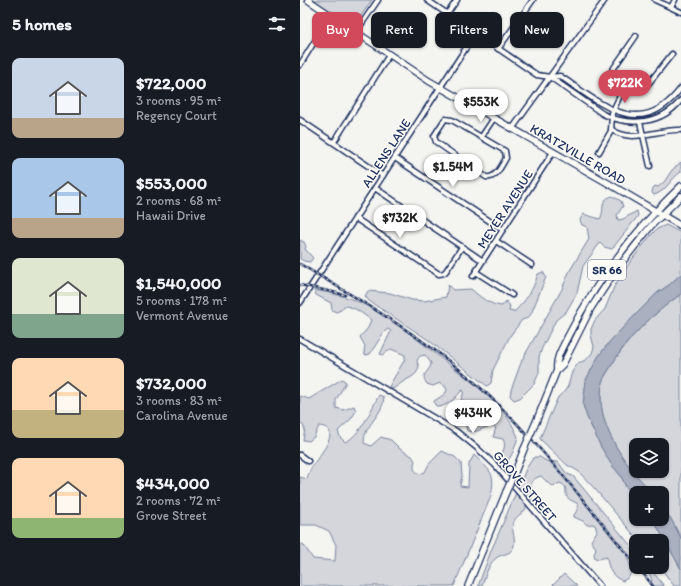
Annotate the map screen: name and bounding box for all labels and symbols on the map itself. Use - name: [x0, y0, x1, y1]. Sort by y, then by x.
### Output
- pin: $722K: [597, 70, 653, 104]
- pin: $553K: [453, 89, 509, 123]
- street label: ALLENS LANE: [358, 116, 414, 190]
- street label: KRATZVILLE ROAD: [527, 120, 629, 188]
- pin: $1.54M: [420, 154, 486, 188]
- street label: MEYER AVENUE: [474, 167, 536, 251]
- pin: $732K: [372, 205, 428, 239]
- road number: SR 66: [588, 260, 626, 280]
- pin: $434K: [445, 400, 501, 434]
- street label: GROVE STREET: [490, 448, 560, 525]

